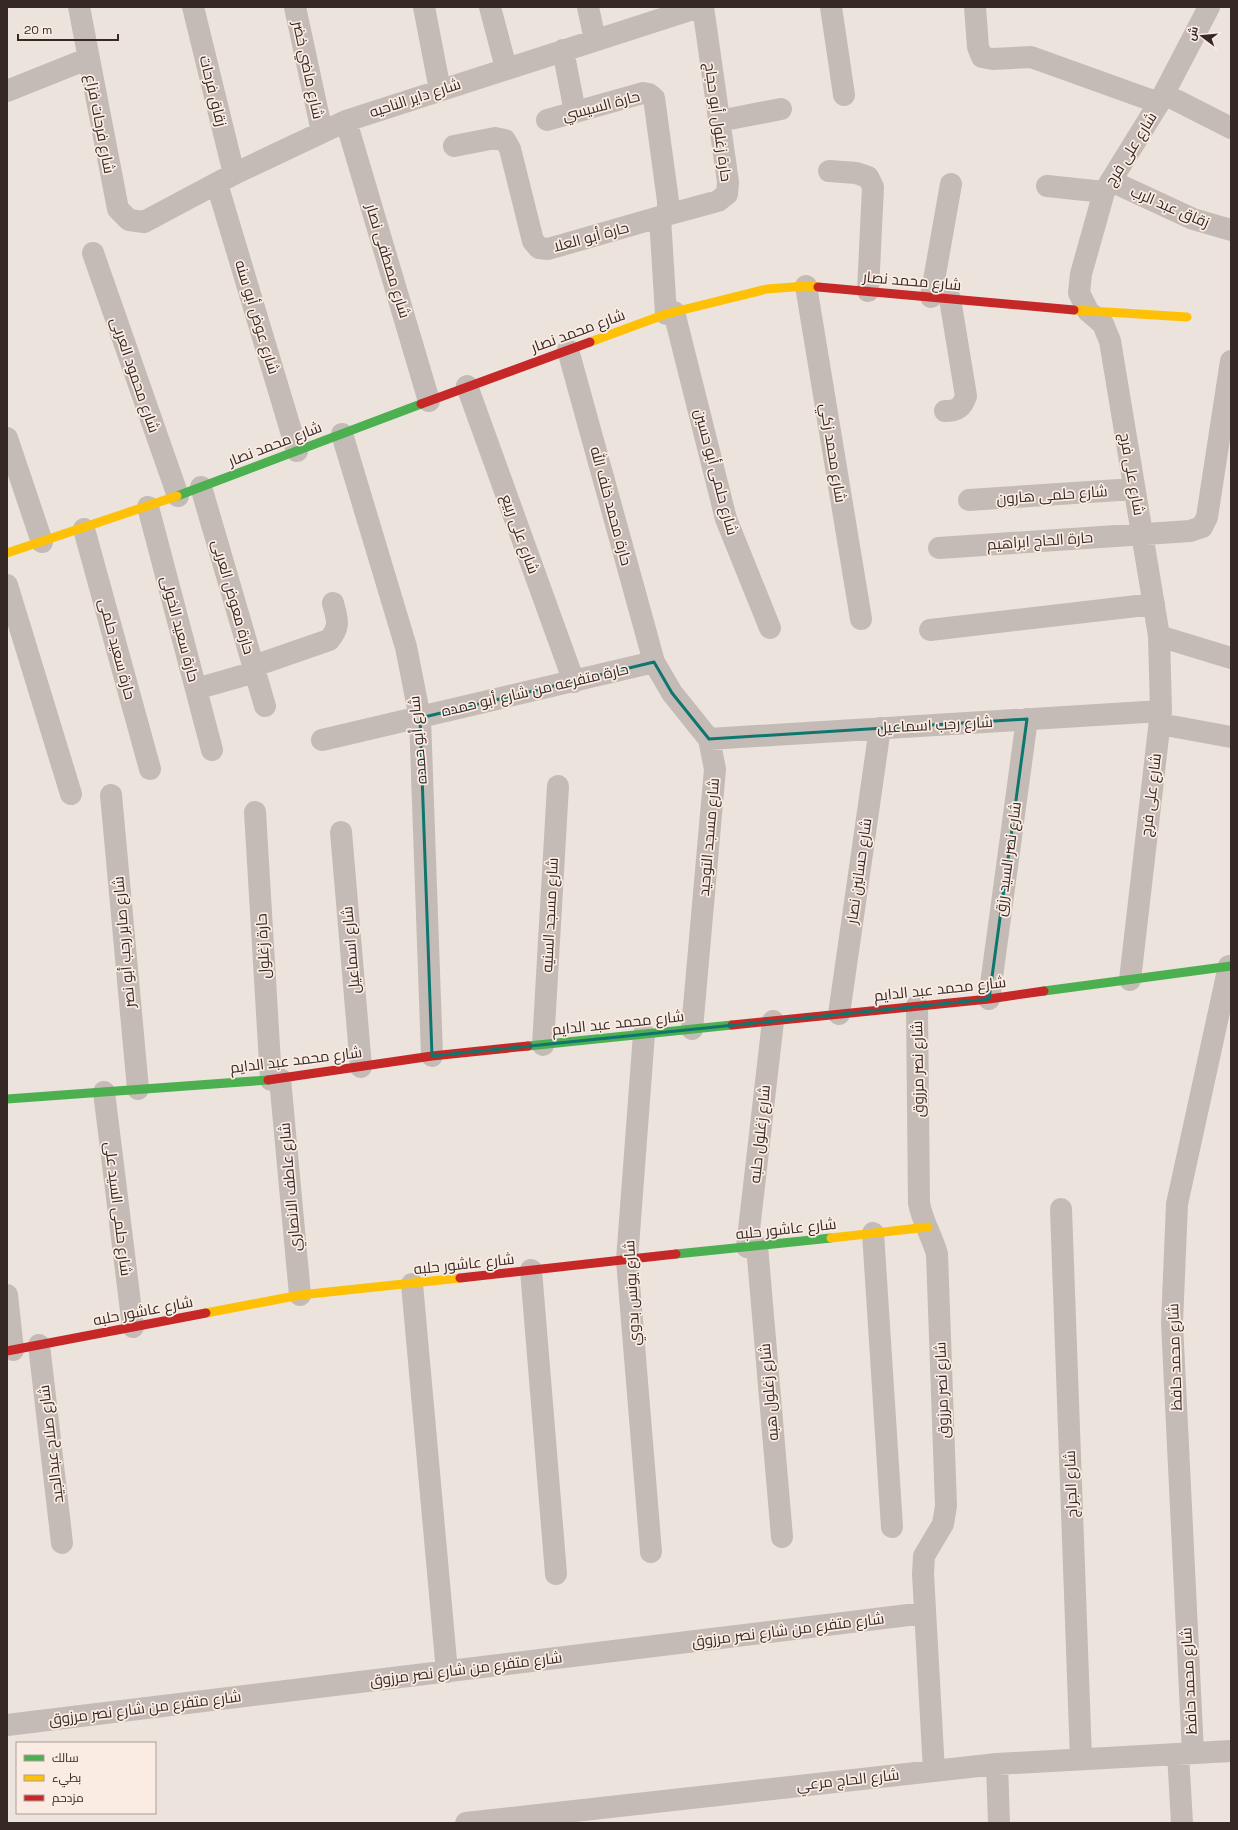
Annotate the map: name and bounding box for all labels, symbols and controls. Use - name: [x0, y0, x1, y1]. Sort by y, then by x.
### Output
- scale bar: [18, 16, 118, 42]
- north arrow: [1182, 16, 1222, 56]
- street label: شارع ماضي خضر: [286, 18, 328, 121]
- text: 20 m: [24, 22, 52, 38]
- text: ش: [1184, 25, 1201, 42]
- street label: زقاق فرحات: [195, 53, 231, 129]
- street label: حارة زغلول أبو حجاج: [699, 61, 736, 183]
- street label: شارع فرحات فزاع: [80, 73, 119, 176]
- street label: شارع داير الناحيه: [367, 74, 464, 123]
- street label: حارة السيسي: [560, 86, 643, 128]
- street label: شارع على فرج: [1100, 108, 1163, 190]
- street label: زقاق عبد الرب: [1127, 181, 1213, 233]
- street label: شارع مصطفى نصار: [360, 200, 415, 321]
- street label: حارة أبو العلا: [551, 217, 631, 256]
- street label: شارع عوض أبو سنه: [229, 258, 284, 377]
- street label: شارع محمد نصار: [861, 267, 962, 296]
- street label: شارع محمد نصار: [527, 305, 628, 359]
- street label: شارع محمود العربى: [105, 315, 164, 436]
- street label: شارع محمد زكي: [813, 402, 851, 504]
- street label: شارع حلمى أبو حسين: [689, 407, 742, 538]
- street label: شارع محمد نصار: [224, 417, 325, 472]
- street label: شارع على فرج: [1114, 431, 1149, 517]
- street label: حارة محمد خلف الله: [586, 444, 637, 567]
- street label: شارع حلمى هارون: [996, 481, 1108, 510]
- street label: شارع على ربيع: [495, 491, 544, 577]
- street label: حارة الحاج ابراهيم: [986, 527, 1094, 556]
- street label: حارة معوض العربى: [207, 537, 259, 657]
- street label: حارة سعيد الخولى: [156, 574, 204, 684]
- street label: حارة سعيد حلمى: [94, 596, 140, 702]
- street label: حارة متفرعه من شارع أبو حمده: [439, 659, 631, 722]
- street label: شارع أبو حمده: [404, 695, 433, 785]
- street label: شارع رجب اسماعيل: [877, 712, 994, 739]
- street label: شارع على فرج: [1136, 752, 1167, 838]
- street label: شارع مسجد التوحيد: [694, 777, 725, 897]
- street label: شارع نصر السيد رزق: [990, 800, 1027, 918]
- street label: شارع حسانين نصار: [842, 817, 877, 926]
- street label: شارع مسجد السنيه: [537, 857, 564, 973]
- street label: شارع صابر رجب أبو نصر: [108, 875, 141, 1009]
- street label: شارع اسماعيل: [337, 905, 366, 995]
- street label: حارة زغلول: [251, 913, 274, 979]
- street label: شارع محمد عبد الدايم: [873, 972, 1007, 1007]
- street label: شارع محمد عبد الدايم: [551, 1006, 685, 1041]
- street label: شارع نصر مرزوق: [907, 1020, 930, 1118]
- street label: شارع محمد عبد الدايم: [229, 1042, 363, 1079]
- street label: شارع زغلول حلبه: [745, 1084, 776, 1184]
- street label: شارع عاطف الانصاري: [274, 1122, 308, 1252]
- street label: شارع حلمى السيد على: [99, 1141, 136, 1277]
- street label: شارع عاشور حلبه: [735, 1214, 837, 1245]
- street label: شارع يونس بدوي: [619, 1240, 647, 1346]
- street label: شارع عاشور حلبه: [413, 1249, 515, 1280]
- street label: شارع عاشور حلبه: [91, 1292, 195, 1331]
- street label: شارع محمد حافظ: [1163, 1303, 1188, 1411]
- street label: شارع نصر مرزوق: [930, 1341, 955, 1439]
- street label: شارع زغلول هبه: [755, 1342, 784, 1442]
- street label: شارع صلاح عبدالجيد: [34, 1384, 69, 1504]
- street label: شارع الجراج: [1060, 1450, 1083, 1518]
- street label: شارع متفرع من شارع نصر مرزوق: [691, 1608, 886, 1653]
- street label: شارع محمد حافظ: [1176, 1627, 1203, 1735]
- street label: شارع متفرع من شارع نصر مرزوق: [369, 1647, 564, 1692]
- street label: شارع متفرع من شارع نصر مرزوق: [48, 1686, 243, 1731]
- legend: [16, 1742, 156, 1814]
- text: سالك: [52, 1750, 79, 1766]
- street label: شارع الحاج مرعي: [796, 1765, 901, 1797]
- text: بطيء: [52, 1770, 81, 1788]
- text: مزدحم: [52, 1790, 84, 1806]

